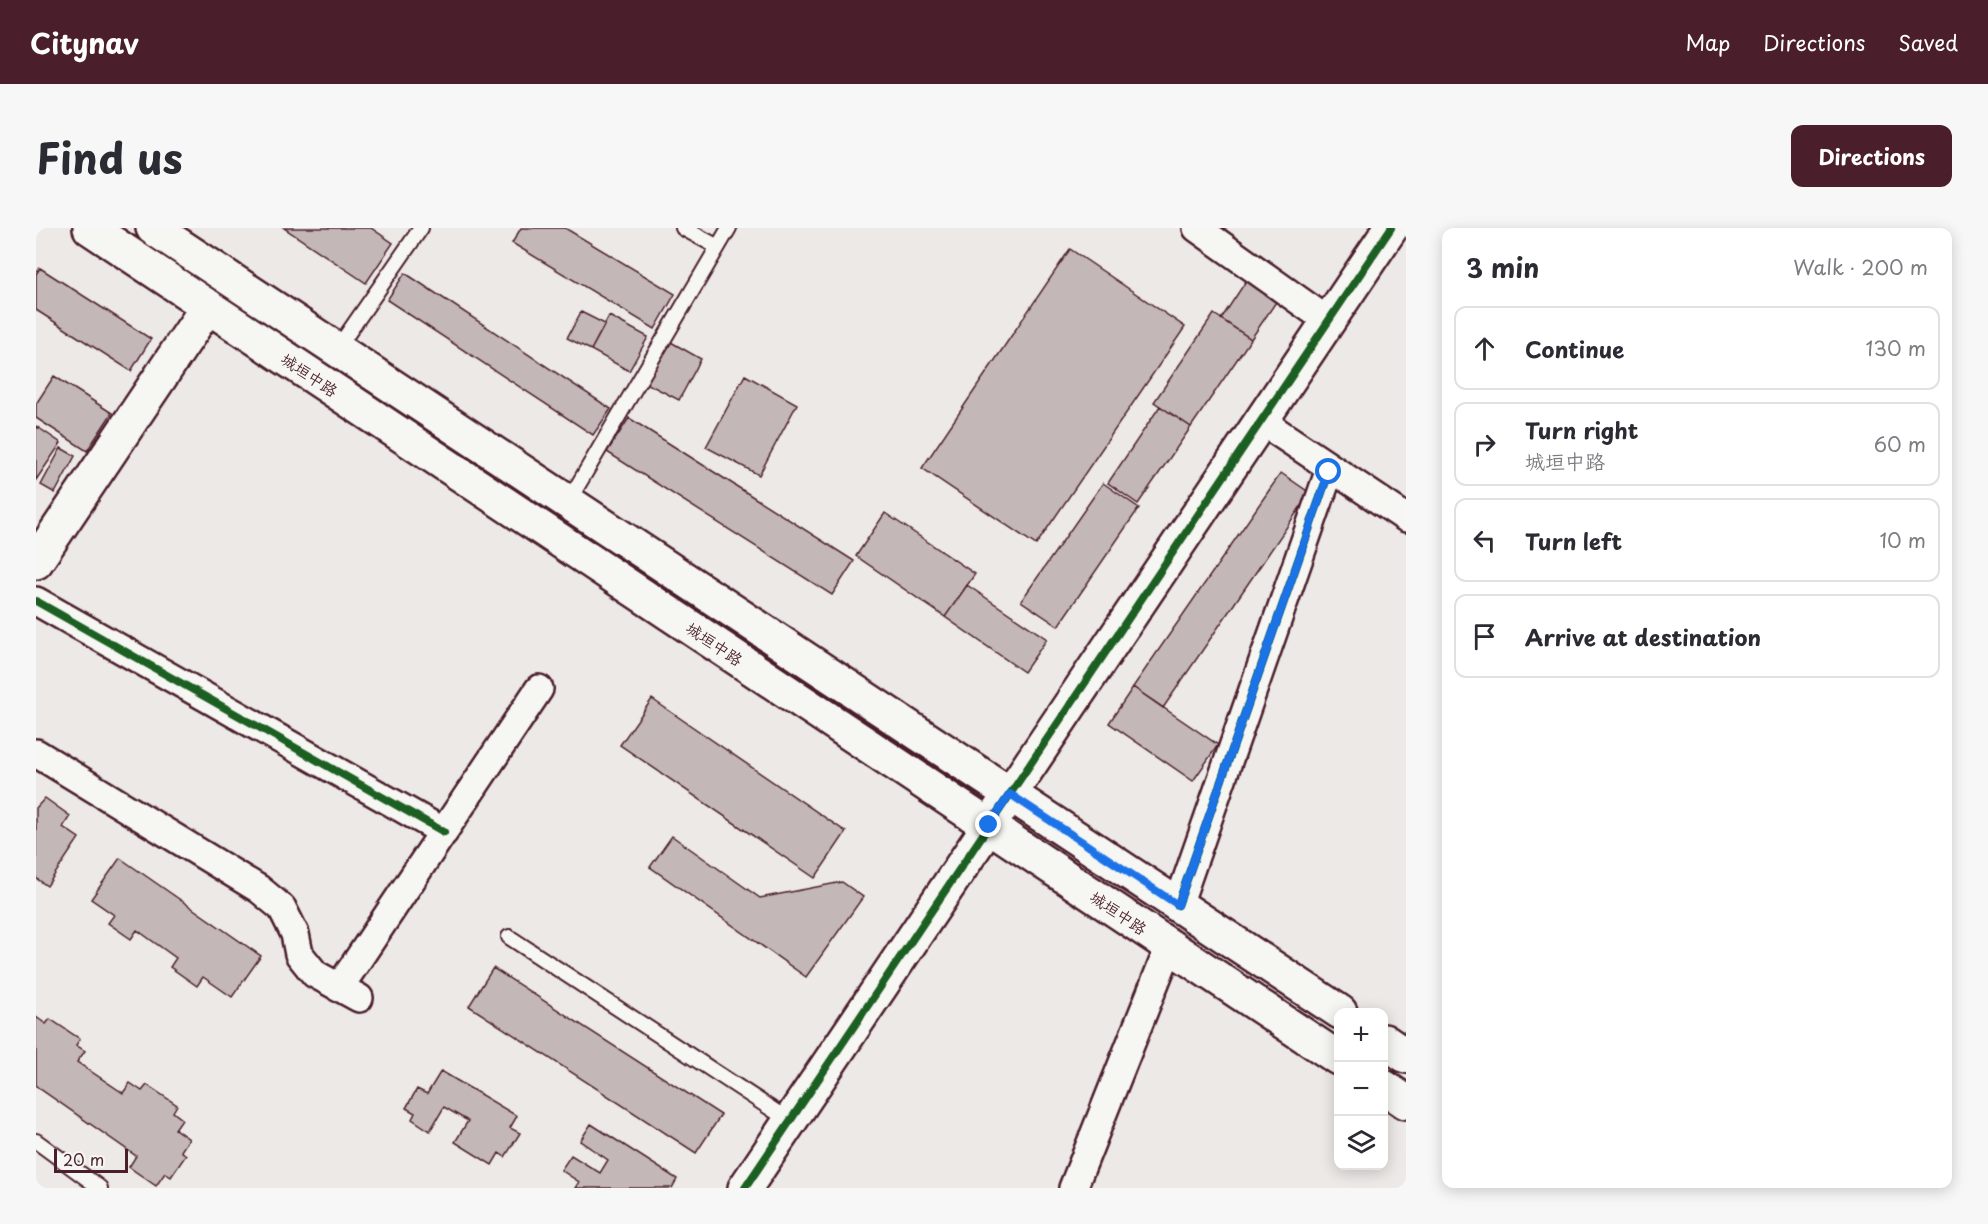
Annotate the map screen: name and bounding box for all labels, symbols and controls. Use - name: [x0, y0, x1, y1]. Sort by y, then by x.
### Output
- text: Citynav: [30, 21, 139, 64]
- text: Map: [1685, 26, 1730, 58]
- text: Directions: [1763, 26, 1865, 58]
- text: Saved: [1898, 26, 1958, 58]
- text: Find us: [36, 125, 183, 188]
- button: Directions: [1791, 125, 1952, 187]
- text: 3 min: [1466, 248, 1539, 287]
- text: Walk · 200 m: [1793, 252, 1928, 282]
- icon: ahead: [1468, 332, 1501, 365]
- text: Continue: [1525, 332, 1624, 365]
- text: 130 m: [1866, 333, 1926, 363]
- street label: 城垣中路: [277, 346, 343, 402]
- text: Turn right: [1525, 413, 1638, 446]
- icon: right: [1468, 428, 1501, 461]
- text: 60 m: [1874, 429, 1926, 459]
- text: 城垣中路: [1525, 446, 1605, 476]
- route start: [1315, 458, 1341, 484]
- icon: left: [1468, 524, 1501, 557]
- text: Turn left: [1525, 524, 1622, 557]
- text: 10 m: [1879, 525, 1926, 555]
- street label: 城垣中路: [682, 615, 748, 671]
- icon: arrive: [1468, 620, 1501, 653]
- text: Arrive at destination: [1525, 620, 1761, 653]
- route end: [975, 811, 1001, 837]
- street label: 城垣中路: [1086, 884, 1152, 940]
- map controls: [1334, 1008, 1388, 1170]
- button: +: [1334, 1008, 1388, 1062]
- button: −: [1334, 1062, 1388, 1116]
- button: layers: [1334, 1116, 1388, 1170]
- scale bar: [54, 1146, 128, 1174]
- text: 20 m: [63, 1147, 104, 1171]

